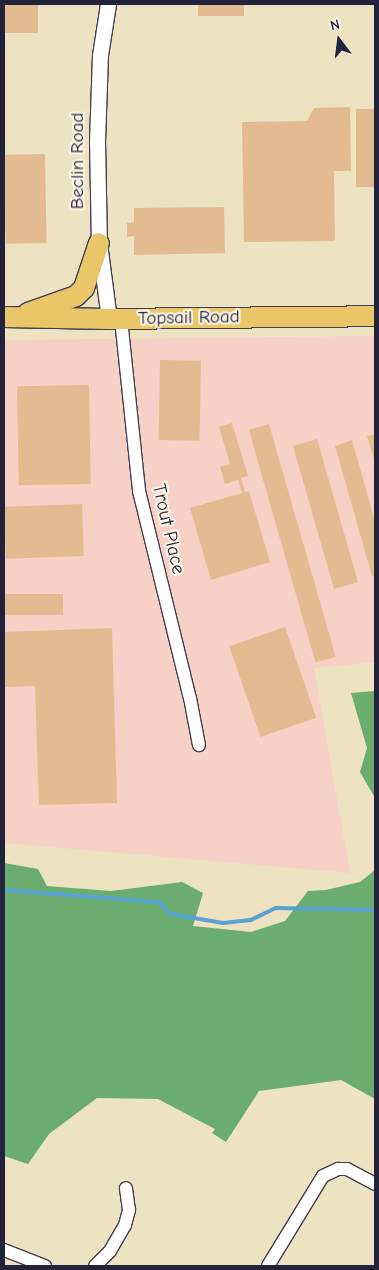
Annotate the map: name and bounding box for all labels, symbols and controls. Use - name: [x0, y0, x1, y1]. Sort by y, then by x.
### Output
- north arrow: [314, 15, 364, 65]
- text: N: [328, 16, 342, 34]
- street label: Beclin Road: [67, 113, 89, 209]
- street label: Topsail Road: [138, 306, 240, 330]
- street label: Trout Place: [147, 482, 189, 576]

